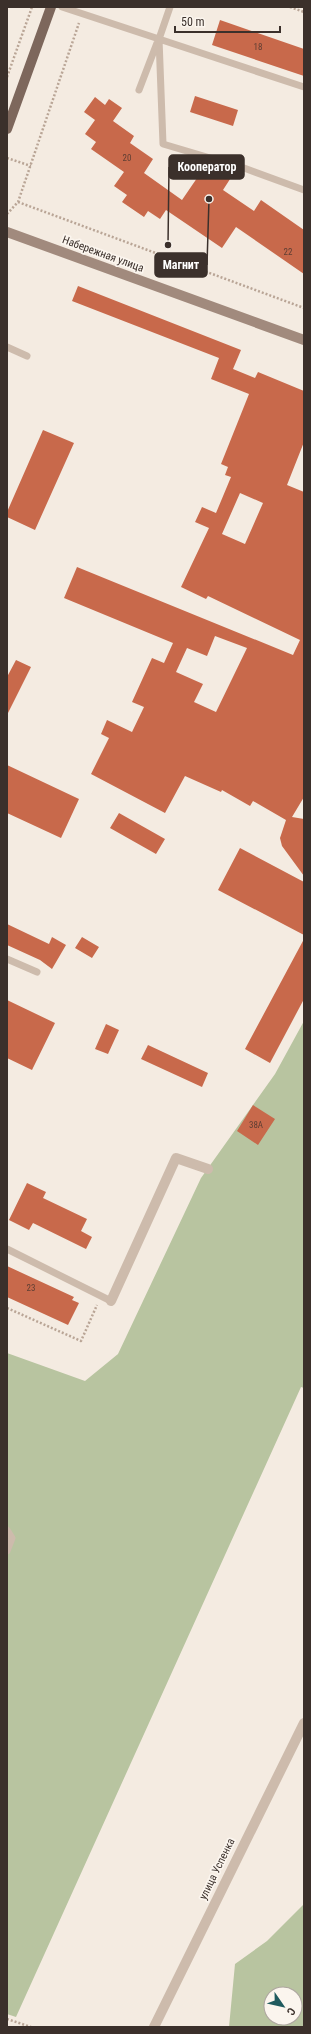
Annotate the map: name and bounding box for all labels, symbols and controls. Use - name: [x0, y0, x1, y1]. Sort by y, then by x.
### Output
- scale bar: [175, 8, 280, 34]
- text: 50 m: [181, 15, 205, 29]
- house number: 18: [254, 42, 262, 52]
- house number: 20: [123, 153, 131, 163]
- callout: Кооператор: [169, 155, 244, 179]
- text: Кооператор: [178, 160, 237, 174]
- street label: Набережная улица: [60, 233, 146, 275]
- house number: 22: [284, 247, 293, 257]
- callout: Магнит: [155, 253, 207, 277]
- text: Магнит: [163, 258, 200, 272]
- house number: 38А: [249, 1120, 263, 1130]
- house number: 23: [27, 1283, 35, 1293]
- street label: улица Успенка: [197, 1836, 237, 1902]
- north arrow: [263, 1986, 303, 2026]
- text: С: [284, 2005, 298, 2018]

